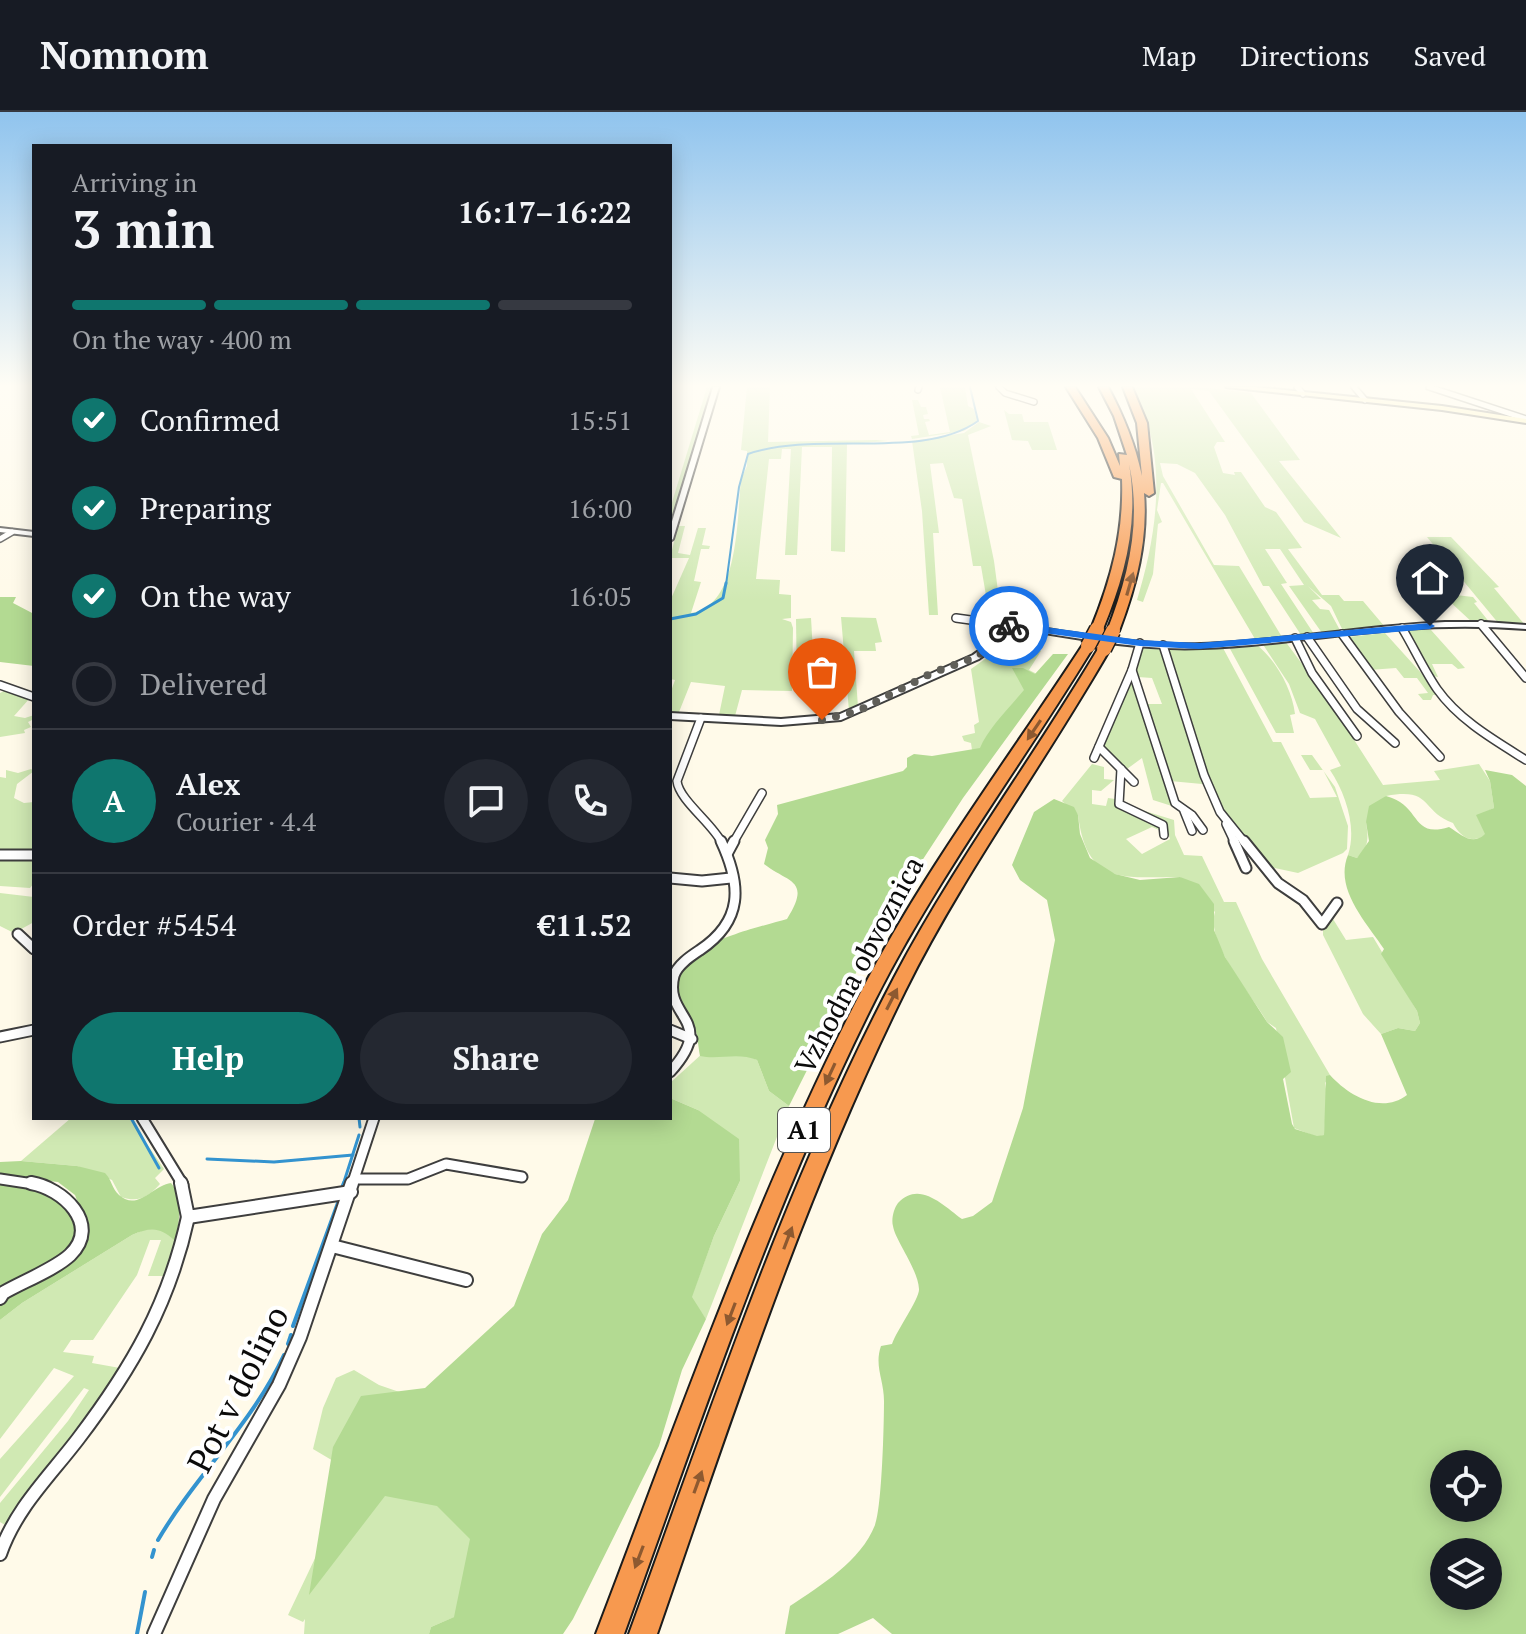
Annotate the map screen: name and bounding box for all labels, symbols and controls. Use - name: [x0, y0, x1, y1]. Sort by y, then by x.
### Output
- text: Nomnom: [40, 30, 209, 80]
- text: Map: [1142, 37, 1196, 74]
- text: Directions: [1240, 37, 1370, 74]
- text: Saved: [1414, 37, 1486, 74]
- text: Arriving in: [72, 165, 197, 199]
- text: 16:17–16:22: [458, 192, 632, 232]
- text: 3 min: [72, 194, 214, 263]
- text: On the way · 400 m: [72, 322, 292, 356]
- icon: check: [72, 398, 116, 442]
- text: Confirmed: [140, 400, 280, 440]
- text: 15:51: [568, 403, 632, 437]
- icon: check: [72, 486, 116, 530]
- text: Preparing: [140, 488, 271, 528]
- text: 16:00: [568, 491, 632, 525]
- pin: [1396, 544, 1464, 626]
- icon: home: [1408, 556, 1452, 600]
- one-way arrow: [1124, 572, 1137, 596]
- icon: check: [72, 574, 116, 618]
- text: On the way: [140, 576, 291, 616]
- text: 16:05: [568, 579, 632, 613]
- courier: [969, 586, 1049, 666]
- icon: bike: [987, 604, 1031, 648]
- pin: [788, 638, 856, 720]
- icon: bag: [800, 650, 844, 694]
- text: Delivered: [140, 664, 267, 704]
- one-way arrow: [1027, 719, 1042, 740]
- button: chat: [444, 759, 528, 843]
- button: phone: [548, 759, 632, 843]
- text: Alex: [176, 764, 240, 804]
- text: A: [103, 781, 125, 821]
- text: Courier · 4.4: [176, 804, 316, 838]
- street label: Vzhodna obvoznica: [786, 850, 931, 1080]
- text: Order #5454: [72, 905, 236, 945]
- text: €11.52: [538, 905, 632, 945]
- one-way arrow: [885, 988, 899, 1011]
- button: Help: [72, 1012, 344, 1104]
- button: Share: [360, 1012, 632, 1104]
- one-way arrow: [824, 1062, 837, 1085]
- road number: A1: [778, 1108, 830, 1152]
- one-way arrow: [782, 1225, 795, 1249]
- street label: Pot v dolino: [176, 1298, 299, 1480]
- one-way arrow: [724, 1302, 737, 1326]
- map controls: [1430, 1450, 1502, 1610]
- button: locate: [1430, 1450, 1502, 1522]
- one-way arrow: [692, 1469, 705, 1493]
- button: layers: [1430, 1538, 1502, 1610]
- one-way arrow: [632, 1545, 645, 1569]

